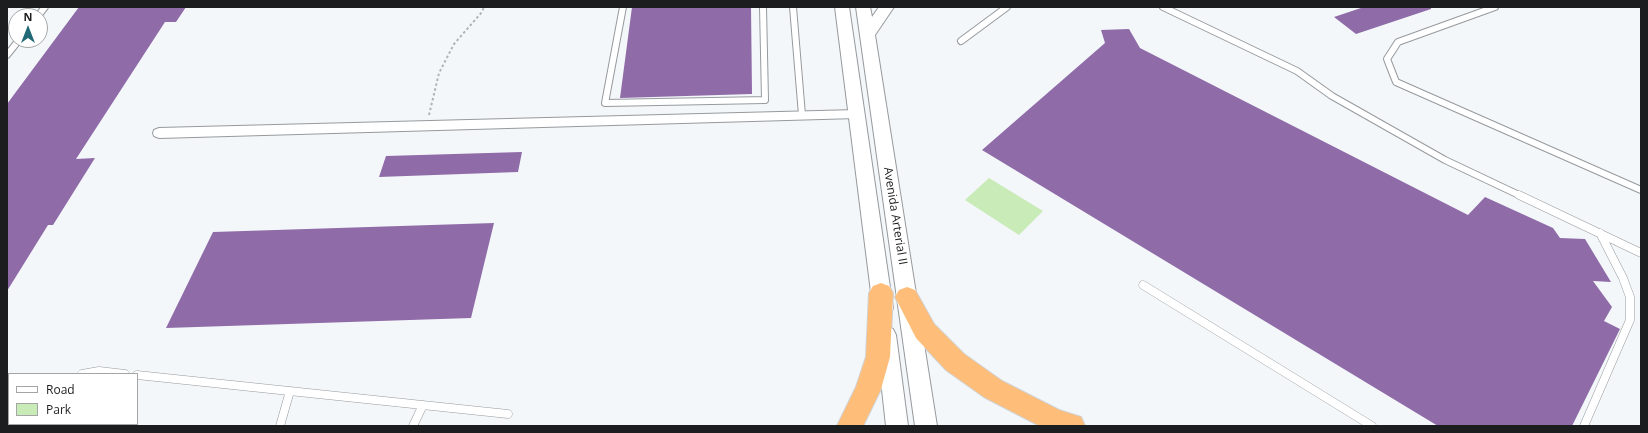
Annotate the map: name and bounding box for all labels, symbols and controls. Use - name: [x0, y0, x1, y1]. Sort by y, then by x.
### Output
- north arrow: [8, 8, 48, 48]
- text: N: [24, 9, 32, 24]
- street label: Avenida Arterial II: [880, 166, 910, 266]
- legend: [8, 373, 138, 425]
- text: Road: [46, 381, 75, 398]
- text: Park: [46, 401, 71, 418]

